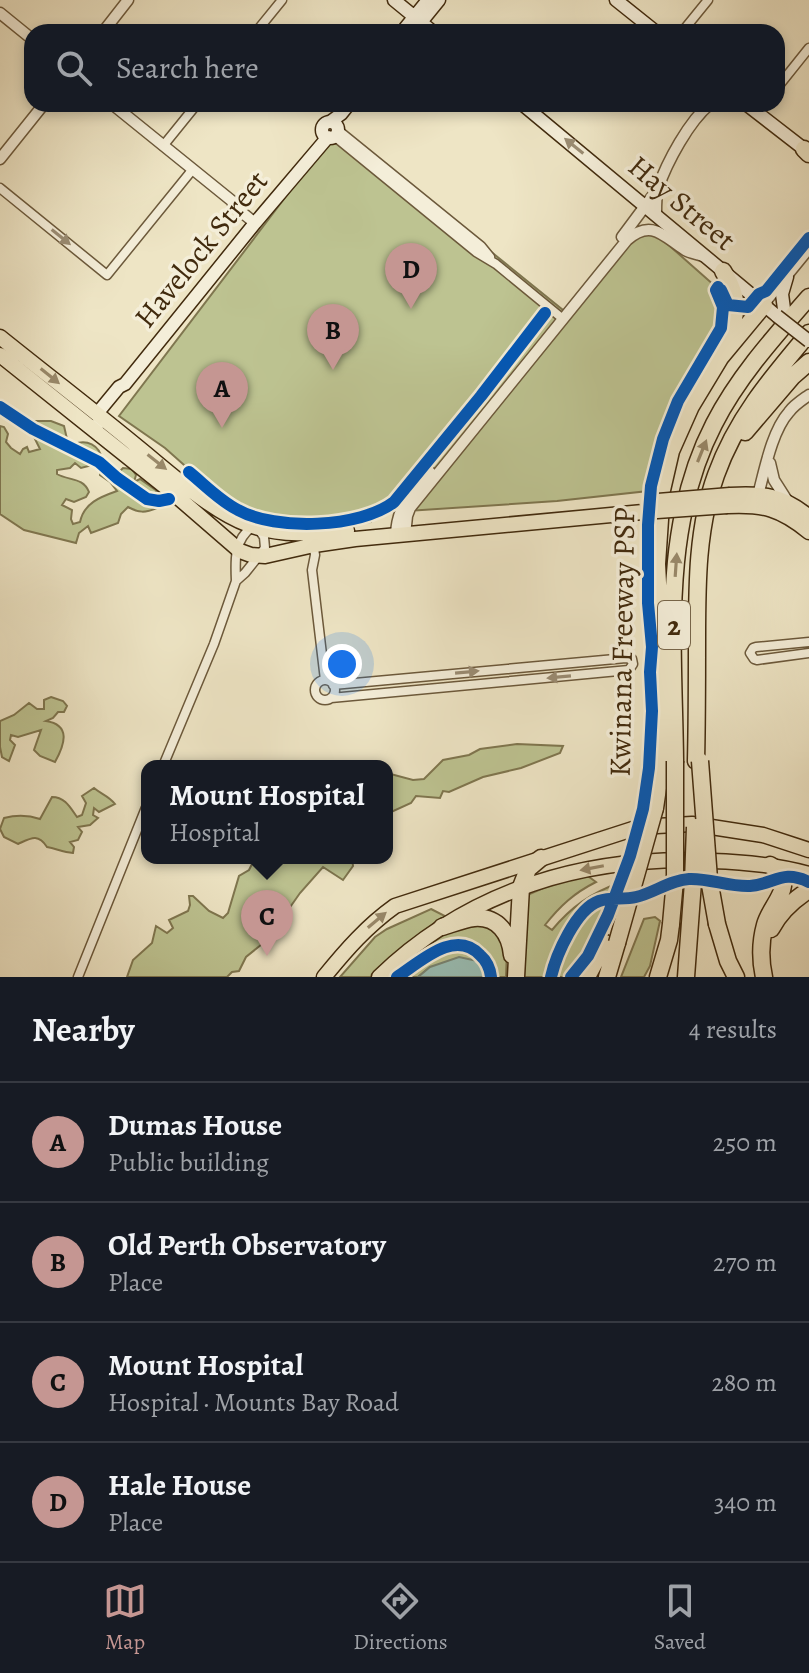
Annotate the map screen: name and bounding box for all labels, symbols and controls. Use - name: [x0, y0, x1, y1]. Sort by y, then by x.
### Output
- search box: [24, 24, 785, 112]
- icon: search: [52, 46, 96, 90]
- text: Search here: [116, 48, 259, 88]
- one-way arrow: [564, 138, 584, 155]
- street label: Hay Street: [620, 146, 744, 260]
- street label: Havelock Street: [125, 162, 277, 336]
- one-way arrow: [50, 228, 70, 245]
- pin: D: [385, 243, 437, 309]
- pin: B: [307, 304, 359, 370]
- pin: A: [196, 362, 248, 428]
- one-way arrow: [40, 368, 60, 384]
- one-way arrow: [696, 439, 709, 463]
- one-way arrow: [147, 454, 167, 470]
- street label: Kwinana Freeway PSP: [600, 507, 644, 777]
- one-way arrow: [670, 552, 683, 577]
- road number: 2: [658, 601, 690, 649]
- your location: [322, 644, 362, 684]
- one-way arrow: [455, 666, 480, 679]
- one-way arrow: [546, 670, 571, 683]
- popup: [141, 760, 393, 864]
- text: Mount Hospital: [169, 775, 365, 815]
- text: Hospital: [169, 815, 260, 850]
- one-way arrow: [579, 862, 604, 874]
- pin: C: [241, 890, 293, 956]
- one-way arrow: [367, 912, 387, 929]
- text: Nearby: [32, 1006, 135, 1053]
- text: 4 results: [689, 1012, 777, 1047]
- text: Dumas House: [108, 1105, 282, 1145]
- text: A: [50, 1125, 66, 1160]
- text: 250 m: [713, 1125, 777, 1160]
- text: Public building: [108, 1145, 269, 1180]
- text: Old Perth Observatory: [108, 1225, 386, 1265]
- text: B: [50, 1245, 66, 1280]
- text: 270 m: [713, 1245, 777, 1280]
- text: Place: [108, 1265, 163, 1300]
- text: Mount Hospital: [108, 1345, 303, 1385]
- text: C: [50, 1365, 66, 1400]
- text: 280 m: [711, 1365, 777, 1400]
- text: Hospital · Mounts Bay Road: [108, 1385, 399, 1420]
- text: Hale House: [108, 1465, 251, 1505]
- text: D: [49, 1485, 67, 1520]
- text: 340 m: [714, 1485, 777, 1520]
- text: Place: [108, 1505, 163, 1540]
- tab: Map: [103, 1579, 147, 1657]
- tab: Directions: [353, 1579, 448, 1657]
- tab: Saved: [654, 1579, 706, 1657]

